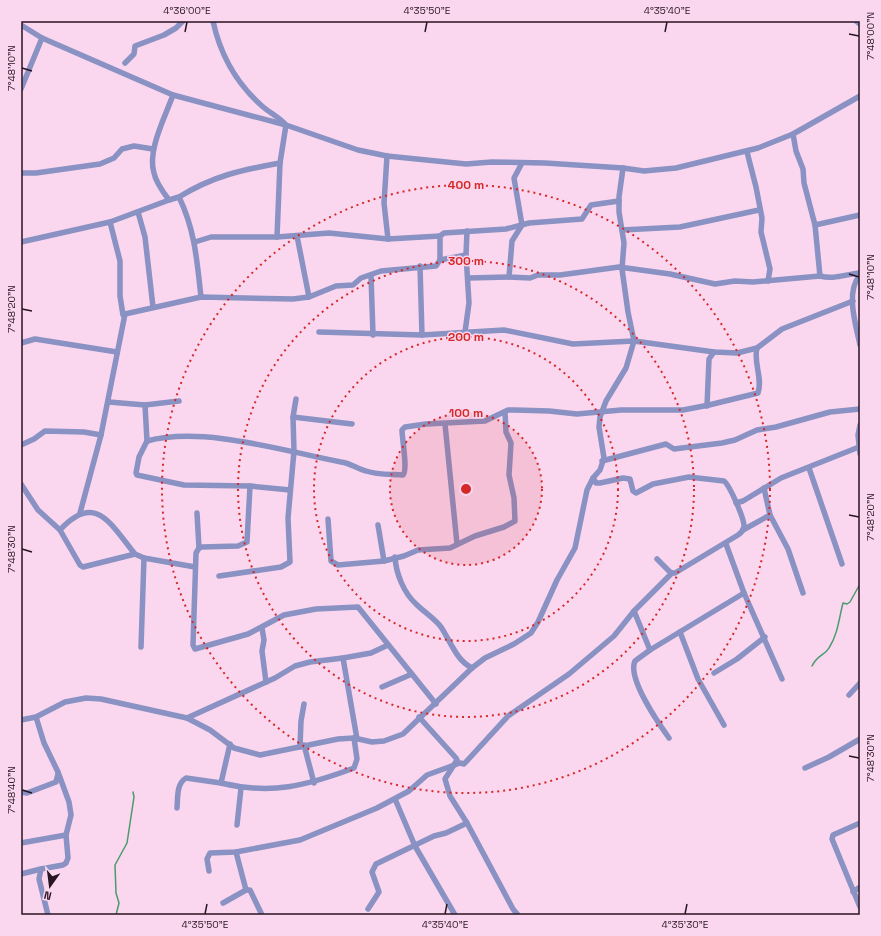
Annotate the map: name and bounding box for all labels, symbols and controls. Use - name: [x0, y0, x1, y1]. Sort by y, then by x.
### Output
- text: 4°36'00"E: [163, 4, 211, 17]
- text: 4°35'50"E: [404, 4, 451, 17]
- text: 4°35'40"E: [644, 4, 691, 17]
- text: 7°48'00"N: [864, 12, 877, 60]
- text: 7°48'10"N: [5, 45, 18, 91]
- text: 400 m: [448, 177, 484, 193]
- text: 300 m: [448, 253, 484, 269]
- text: 7°48'10"N: [864, 254, 877, 300]
- text: 7°48'20"N: [5, 285, 18, 333]
- text: 200 m: [448, 329, 484, 345]
- text: 100 m: [449, 405, 483, 421]
- centre of rings: [459, 482, 473, 496]
- text: 7°48'20"N: [864, 493, 877, 541]
- text: 7°48'30"N: [5, 525, 18, 573]
- text: 7°48'30"N: [864, 734, 877, 782]
- text: 7°48'40"N: [5, 766, 18, 814]
- north arrow: [30, 866, 70, 906]
- text: N: [42, 888, 53, 903]
- text: 4°35'50"E: [182, 918, 229, 931]
- text: 4°35'40"E: [422, 918, 469, 931]
- text: 4°35'30"E: [662, 918, 709, 931]

